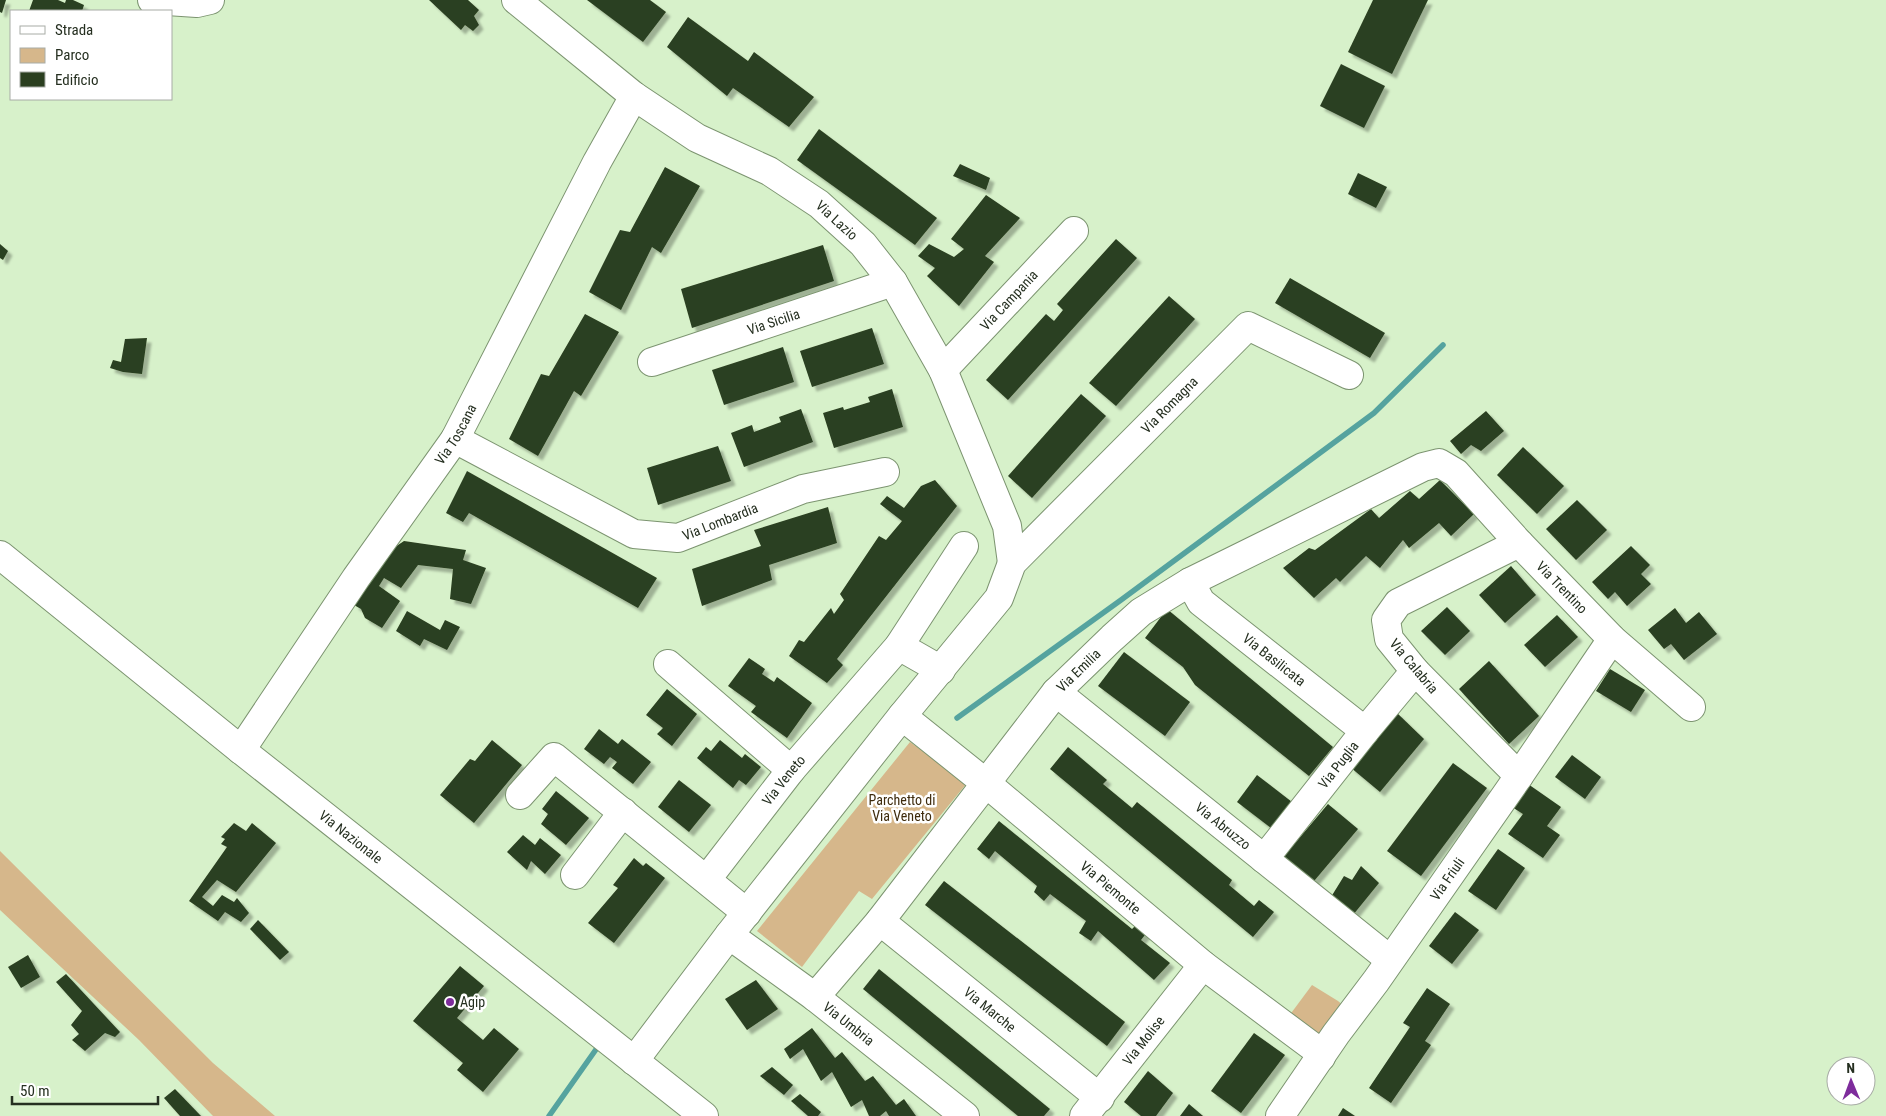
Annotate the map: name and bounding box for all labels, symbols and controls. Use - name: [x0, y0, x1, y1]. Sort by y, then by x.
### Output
- legend: [10, 10, 172, 100]
- text: Strada: [55, 21, 93, 39]
- text: Parco: [55, 46, 89, 64]
- text: Edificio: [55, 71, 98, 89]
- street label: Via Lazio: [813, 197, 861, 243]
- street label: Via Campania: [977, 267, 1041, 333]
- street label: Via Sicilia: [745, 306, 802, 338]
- street label: Via Romagna: [1138, 373, 1201, 437]
- street label: Via Toscana: [431, 401, 480, 468]
- street label: Via Lombardia: [680, 499, 760, 544]
- street label: Via Trentino: [1533, 558, 1591, 617]
- street label: Via Basilicata: [1240, 630, 1309, 689]
- street label: Via Calabria: [1386, 635, 1442, 697]
- street label: Via Emilia: [1053, 646, 1104, 695]
- street label: Via Puglia: [1315, 738, 1362, 792]
- street label: Via Veneto: [759, 752, 808, 808]
- park label: Parchetto di Via Veneto: [869, 792, 935, 824]
- street label: Via Abruzzo: [1192, 799, 1254, 853]
- street label: Via Nazionale: [316, 807, 386, 867]
- street label: Via Friuli: [1427, 855, 1467, 903]
- street label: Via Piemonte: [1077, 858, 1144, 918]
- street label: Via Marche: [961, 984, 1019, 1035]
- place label: Agip: [460, 994, 485, 1010]
- marker: Agip: [444, 996, 456, 1008]
- street label: Via Umbria: [820, 999, 877, 1049]
- street label: Via Molise: [1119, 1013, 1168, 1068]
- north arrow: [1826, 1056, 1876, 1106]
- text: N: [1846, 1060, 1855, 1076]
- scale bar: [12, 1074, 159, 1106]
- text: 50 m: [20, 1082, 50, 1100]

